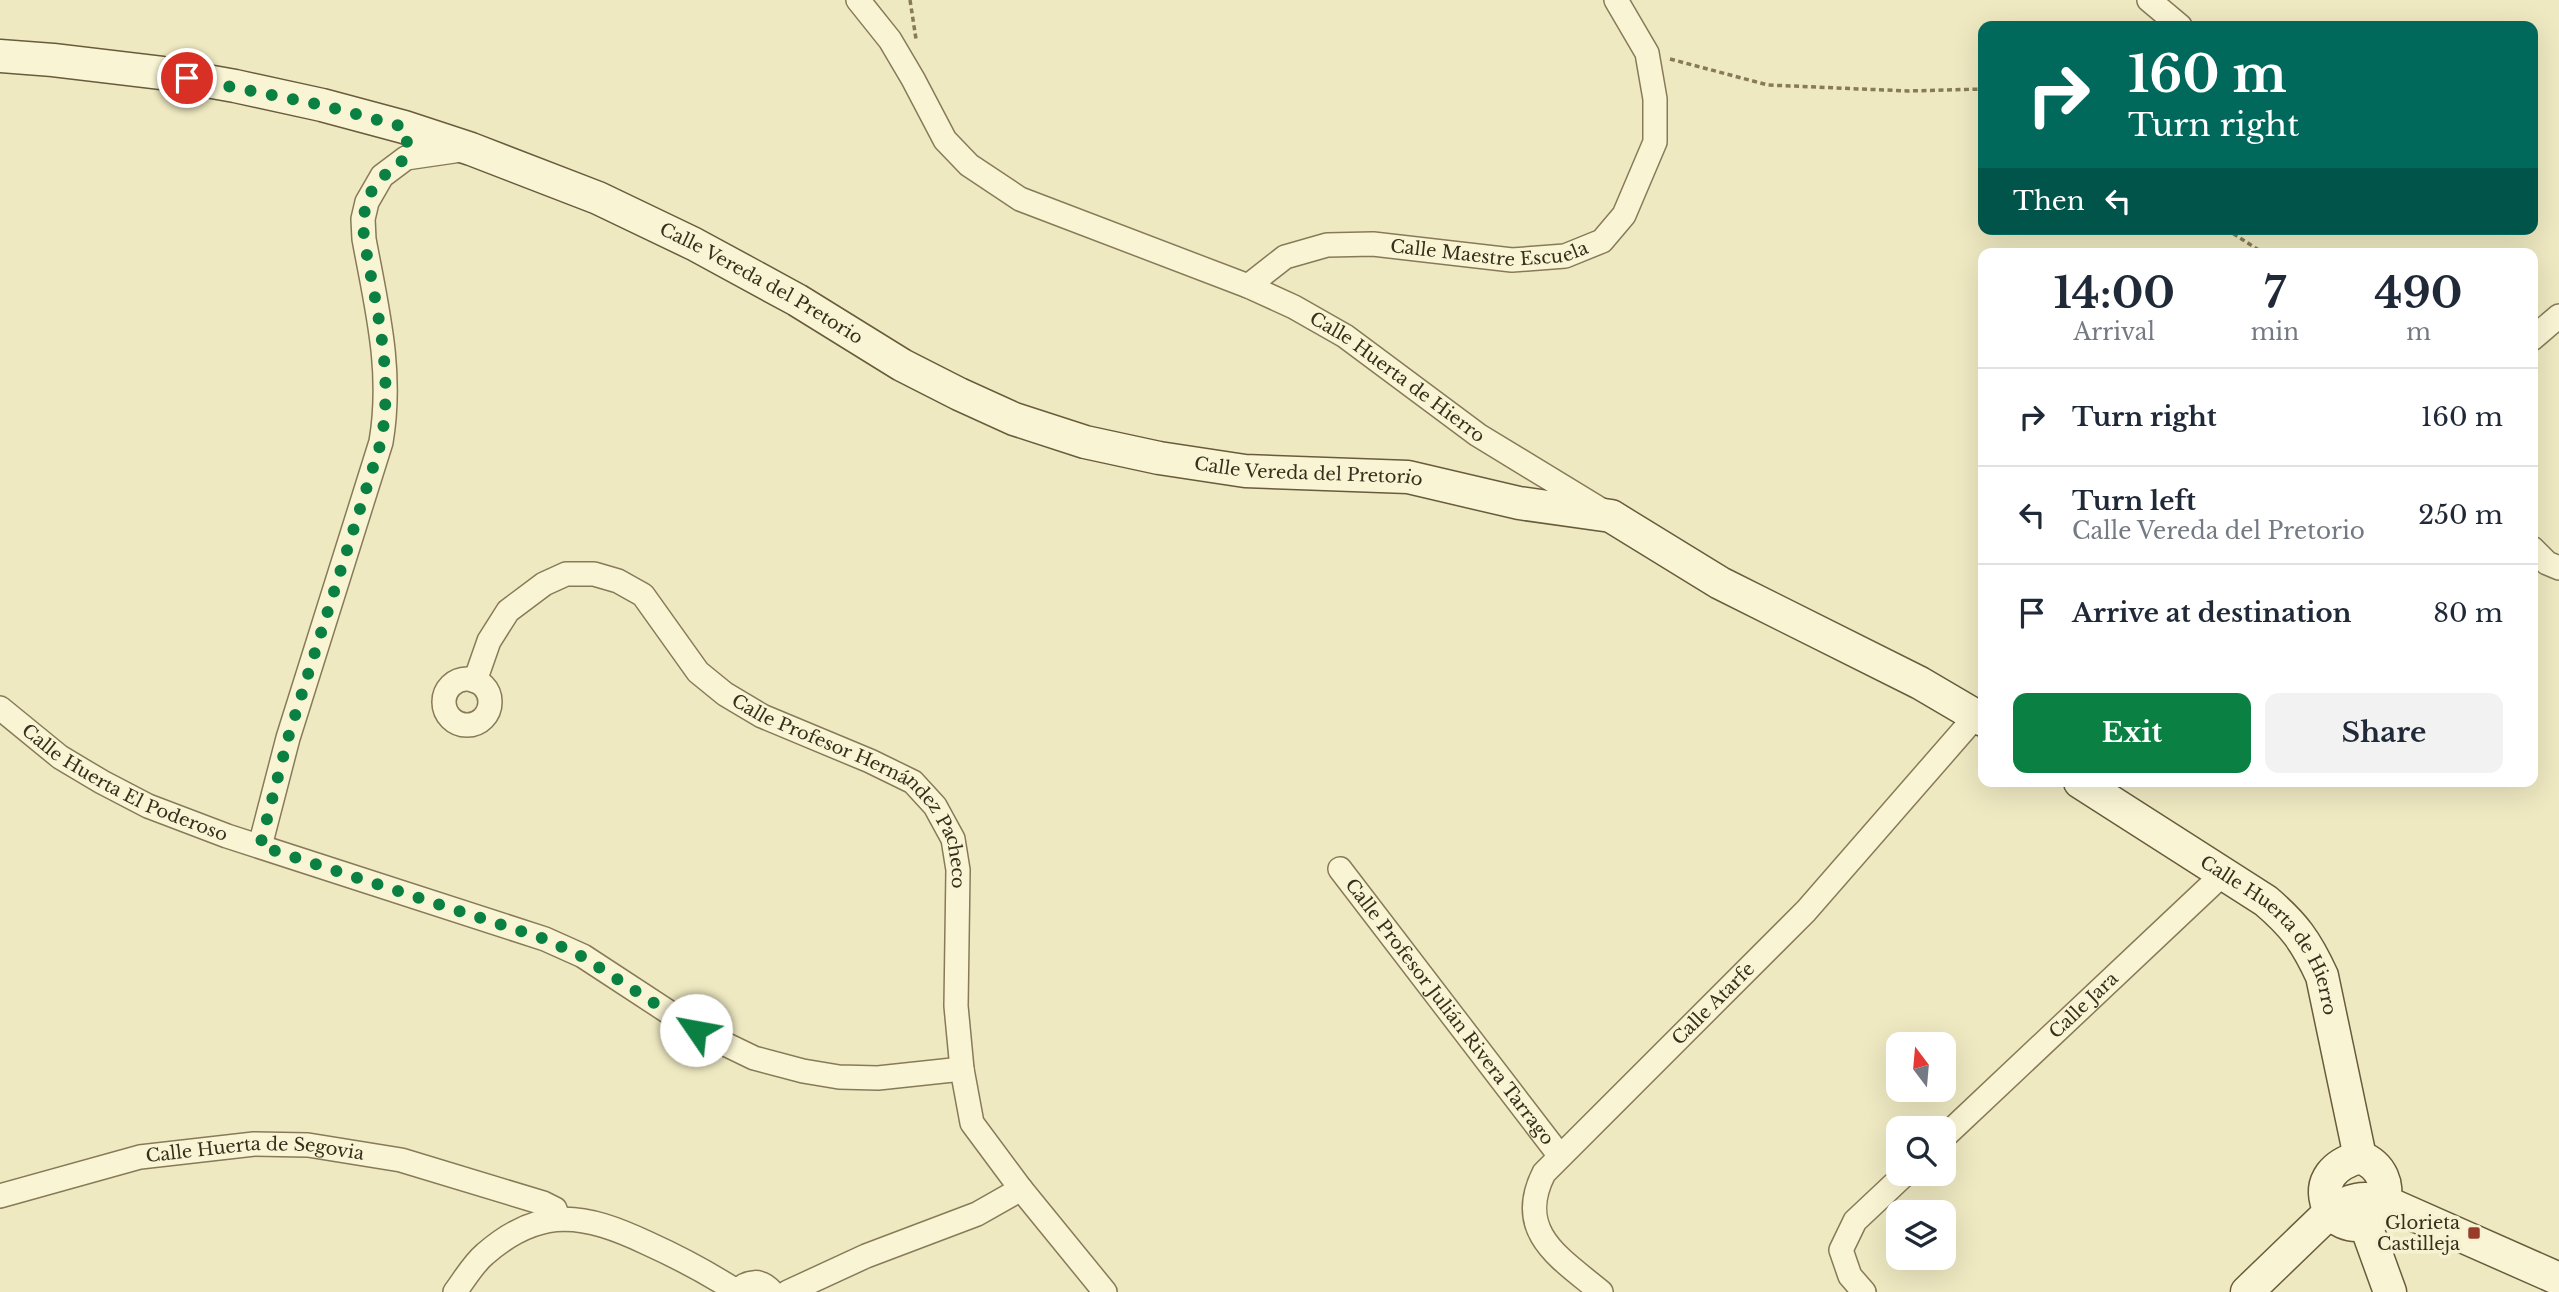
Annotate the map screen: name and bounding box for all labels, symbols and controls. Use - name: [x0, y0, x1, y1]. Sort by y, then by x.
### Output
- text: 160 m: [2128, 44, 2287, 105]
- pin: [157, 48, 217, 108]
- icon: right: [2013, 49, 2104, 140]
- icon: arrive: [168, 59, 206, 97]
- text: Turn right: [2128, 105, 2299, 145]
- icon: left: [2099, 182, 2137, 220]
- text: Then: [2013, 185, 2085, 217]
- street label: Calle Vereda del Pretorio: [656, 218, 867, 349]
- street label: Calle Maestre Escuela: [1389, 235, 1591, 271]
- text: 14:00: [2054, 267, 2175, 319]
- text: 7: [2264, 267, 2286, 319]
- text: 490: [2375, 267, 2462, 319]
- street label: Calle Huerta de Hierro: [1306, 307, 1489, 447]
- text: Arrival: [2074, 318, 2155, 346]
- text: min: [2251, 318, 2299, 346]
- text: m: [2406, 318, 2431, 346]
- icon: right: [2013, 398, 2051, 436]
- text: Turn right: [2072, 401, 2217, 433]
- text: 160 m: [2421, 401, 2503, 433]
- street label: Calle Vereda del Pretorio: [1193, 452, 1425, 491]
- text: Turn left: [2072, 485, 2196, 517]
- icon: left: [2013, 496, 2051, 534]
- text: 250 m: [2418, 499, 2503, 531]
- text: Calle Vereda del Pretorio: [2072, 517, 2365, 545]
- icon: arrive: [2013, 594, 2051, 632]
- text: Arrive at destination: [2072, 597, 2352, 629]
- text: 80 m: [2433, 597, 2503, 629]
- street label: Calle Profesor Hernández Pacheco: [728, 689, 969, 889]
- button: Exit: [2013, 693, 2251, 773]
- button: Share: [2265, 693, 2503, 773]
- street label: Calle Huerta El Poderoso: [17, 719, 231, 846]
- street label: Calle Huerta de Hierro: [2196, 851, 2341, 1017]
- street label: Calle Profesor Julián Rivera Tarrago: [1340, 874, 1559, 1149]
- street label: Calle Atarfe: [1667, 958, 1759, 1050]
- street label: Calle Jara: [2045, 968, 2123, 1043]
- position arrow: [659, 993, 733, 1067]
- north arrow: [1886, 1032, 1956, 1102]
- map controls: [1886, 1032, 1956, 1270]
- button: search: [1886, 1116, 1956, 1186]
- street label: Calle Huerta de Segovia: [145, 1133, 366, 1167]
- button: layers: [1886, 1200, 1956, 1270]
- place label: Glorieta Castilleja: [2377, 1212, 2460, 1255]
- marker: Glorieta Castilleja: [2466, 1225, 2482, 1241]

